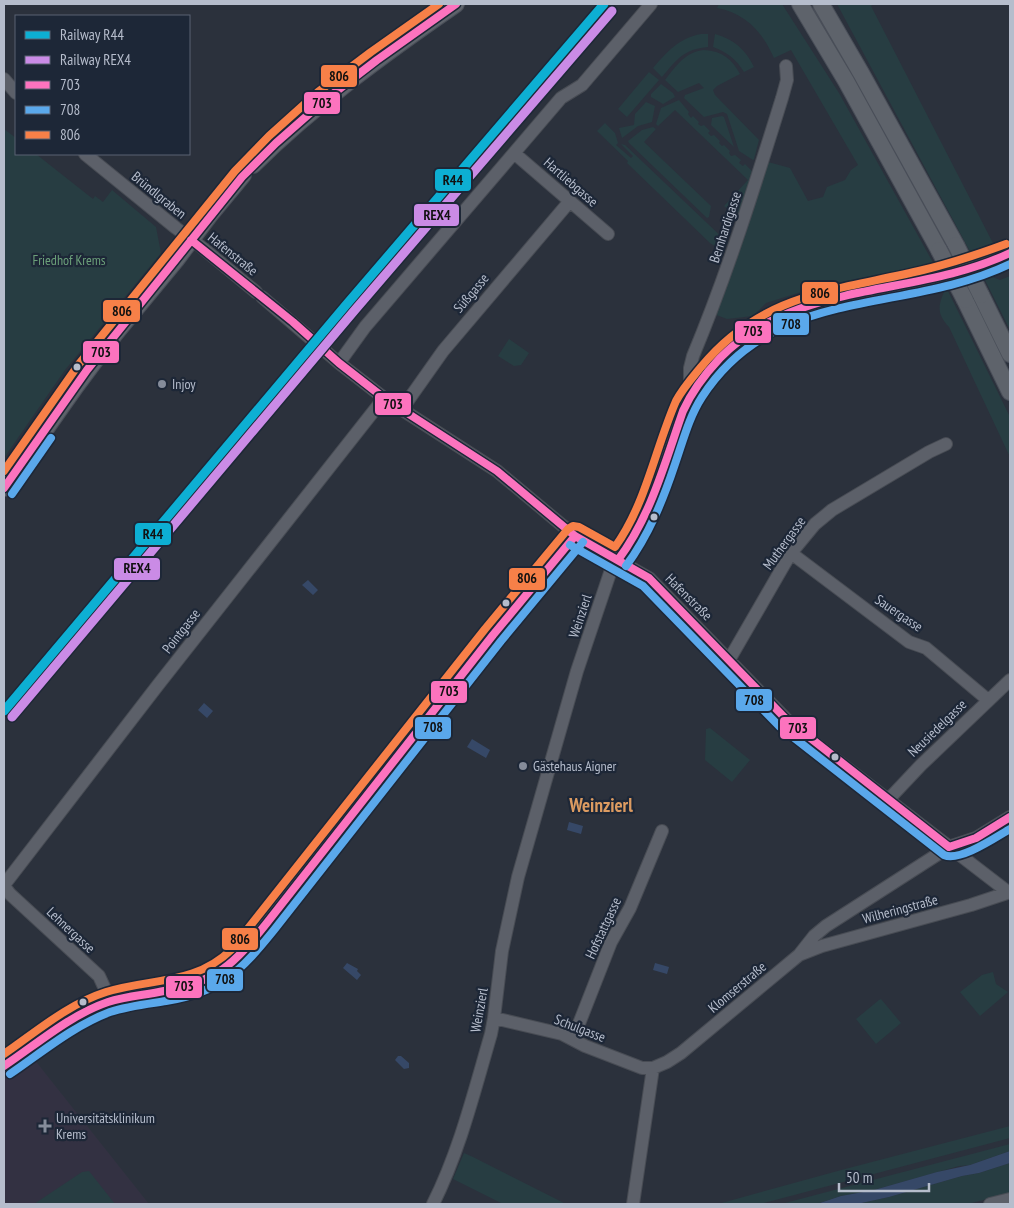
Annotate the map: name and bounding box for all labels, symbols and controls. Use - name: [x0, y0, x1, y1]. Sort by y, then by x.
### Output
- legend: [15, 15, 190, 155]
- text: Railway R44: [60, 25, 124, 44]
- text: Railway REX4: [60, 50, 131, 69]
- line badge: 806: [320, 64, 358, 88]
- text: 806: [329, 67, 349, 85]
- text: 703: [60, 75, 80, 94]
- line badge: 703: [303, 91, 341, 115]
- text: 703: [312, 94, 332, 112]
- text: 708: [60, 100, 80, 119]
- text: 806: [60, 125, 81, 144]
- street label: Hartliebgasse: [540, 153, 602, 211]
- street label: Bründlgraben: [128, 167, 190, 223]
- line badge: R44: [434, 168, 472, 192]
- text: R44: [443, 171, 464, 189]
- street label: Bernhardigasse: [705, 189, 745, 265]
- line badge: REX4: [413, 203, 460, 227]
- text: REX4: [423, 206, 451, 224]
- street label: Hafenstraße: [204, 228, 262, 280]
- park label: Friedhof Krems: [32, 251, 106, 269]
- street label: Süßgasse: [449, 270, 493, 316]
- line badge: 806: [801, 281, 839, 305]
- text: 806: [810, 284, 830, 302]
- line badge: 806: [102, 299, 141, 323]
- text: 806: [112, 302, 132, 320]
- line badge: 708: [772, 312, 810, 336]
- text: 708: [781, 315, 801, 333]
- line badge: 703: [734, 320, 772, 344]
- text: 703: [743, 322, 763, 340]
- line badge: 703: [82, 340, 120, 364]
- text: 703: [91, 343, 111, 361]
- unlabelled marker: [72, 362, 82, 372]
- place label: Injoy: [172, 375, 196, 393]
- marker: Injoy: [156, 378, 168, 390]
- line badge: 703: [374, 392, 412, 416]
- text: 703: [383, 395, 403, 413]
- unlabelled marker: [649, 512, 659, 522]
- street label: Muthergasse: [759, 513, 809, 573]
- line badge: R44: [134, 522, 172, 546]
- text: R44: [143, 525, 164, 543]
- line badge: REX4: [113, 557, 161, 581]
- text: REX4: [123, 559, 151, 577]
- line badge: 806: [508, 567, 546, 591]
- text: 806: [517, 569, 537, 587]
- street label: Hafenstraße: [662, 570, 716, 624]
- street label: Sauergasse: [872, 590, 927, 636]
- street label: Weinzierl: [565, 591, 596, 640]
- unlabelled marker: [501, 598, 511, 608]
- street label: Pointgasse: [158, 605, 204, 657]
- line badge: 703: [430, 680, 468, 704]
- text: 703: [439, 682, 459, 700]
- line badge: 708: [735, 688, 773, 712]
- text: 708: [744, 691, 764, 709]
- street label: Neusiedelgasse: [904, 695, 970, 761]
- line badge: 708: [414, 716, 452, 740]
- line badge: 703: [779, 716, 817, 740]
- text: 708: [423, 718, 443, 736]
- text: 703: [788, 719, 808, 737]
- unlabelled marker: [830, 752, 840, 762]
- place label: Gästehaus Aigner: [533, 757, 617, 775]
- marker: Gästehaus Aigner: [517, 760, 529, 772]
- district label: Weinzierl: [568, 793, 633, 817]
- street label: Wilheringstraße: [860, 890, 940, 928]
- street label: Hofstattgasse: [581, 894, 625, 962]
- street label: Lehnergasse: [43, 903, 99, 957]
- line badge: 806: [221, 927, 259, 951]
- text: 806: [230, 930, 250, 948]
- street label: Klomserstraße: [704, 957, 770, 1016]
- line badge: 708: [206, 968, 244, 992]
- text: 708: [215, 970, 235, 988]
- line badge: 703: [165, 975, 203, 999]
- text: 703: [174, 977, 194, 995]
- street label: Weinzierl: [466, 986, 492, 1034]
- unlabelled marker: [78, 997, 88, 1007]
- street label: Schulgasse: [552, 1010, 608, 1046]
- place label: Universitätsklinikum Krems: [56, 1109, 155, 1143]
- marker: Universitätsklinikum Krems: [38, 1119, 52, 1133]
- scale bar: [839, 1160, 929, 1192]
- text: 50 m: [846, 1168, 872, 1187]

